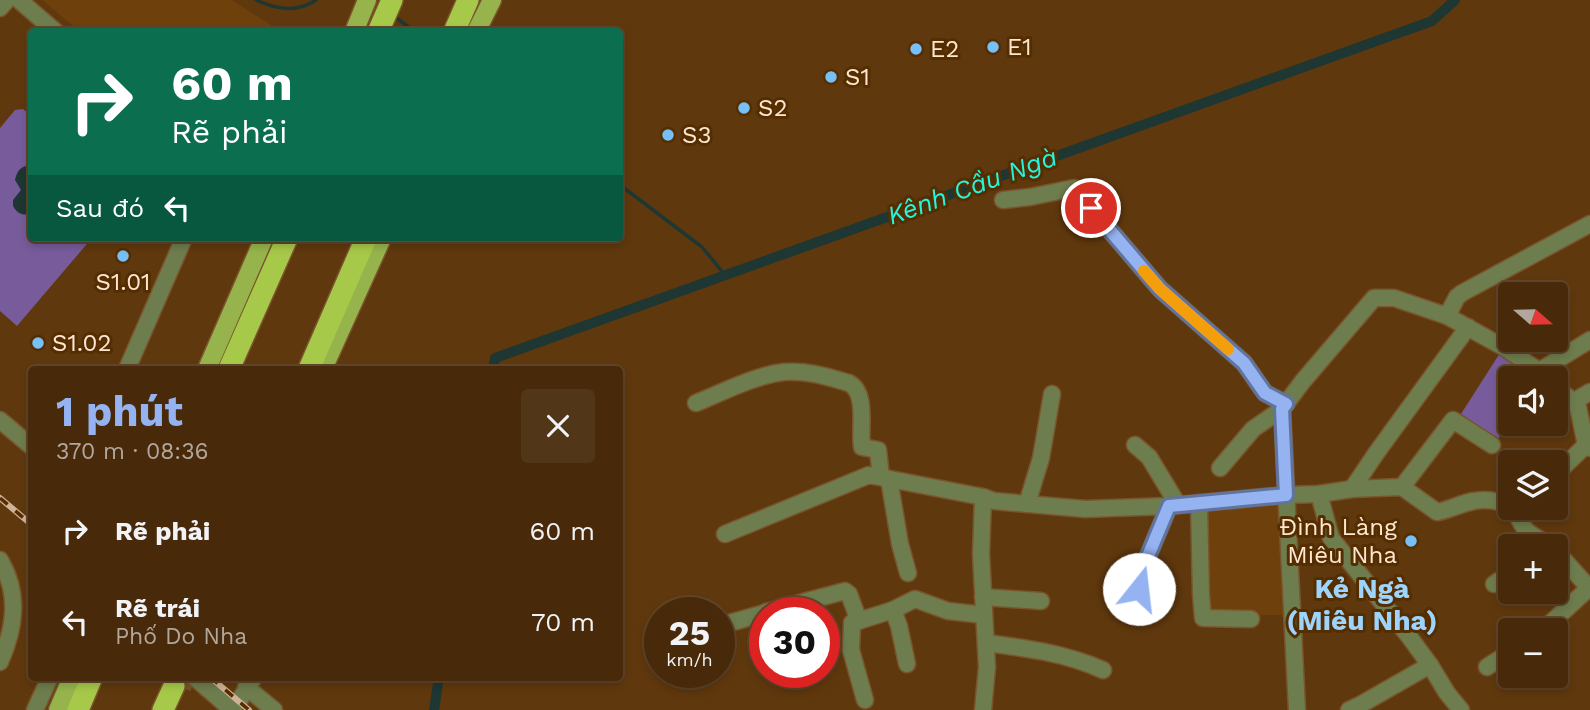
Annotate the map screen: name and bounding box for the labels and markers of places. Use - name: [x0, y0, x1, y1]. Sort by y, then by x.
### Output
- place label: E1: [1007, 33, 1032, 61]
- place label: E2: [930, 35, 959, 63]
- marker: E1: [985, 39, 1001, 55]
- marker: E2: [908, 41, 924, 57]
- place label: S1: [845, 63, 870, 91]
- marker: S1: [823, 69, 839, 85]
- place label: S2: [758, 94, 787, 122]
- marker: S2: [736, 100, 752, 116]
- place label: S3: [682, 121, 711, 149]
- marker: S3: [660, 127, 676, 143]
- pin: [1061, 178, 1121, 238]
- marker: S1.01: [115, 248, 131, 264]
- place label: S1.01: [96, 268, 150, 296]
- place label: S1.02: [52, 329, 111, 357]
- marker: S1.02: [30, 335, 46, 351]
- place label: Đình Làng Miêu Nha: [1280, 513, 1397, 569]
- marker: Đình Làng Miêu Nha: [1403, 533, 1419, 549]

